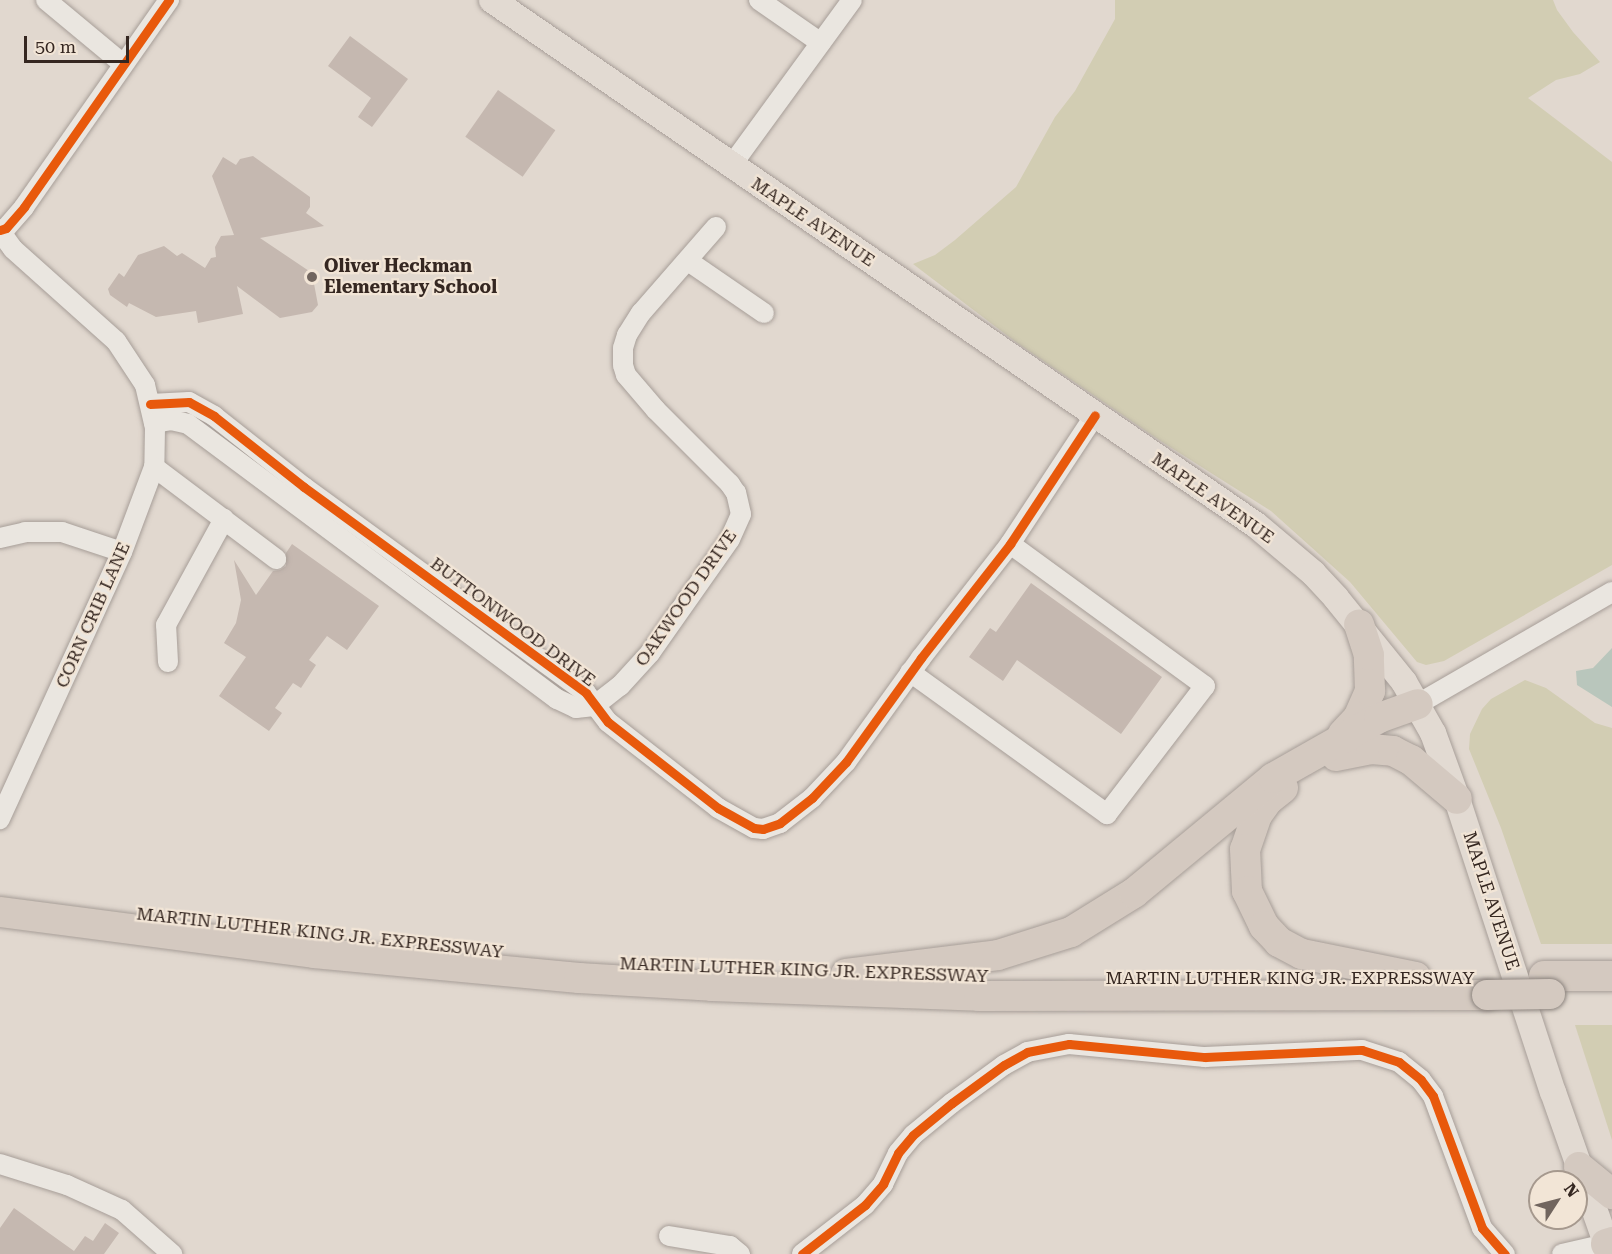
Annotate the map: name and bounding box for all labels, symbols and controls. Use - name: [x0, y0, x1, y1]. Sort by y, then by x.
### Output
- scale bar: [27, 24, 132, 62]
- text: 50 m: [35, 36, 76, 57]
- street label: MAPLE AVENUE: [747, 173, 879, 271]
- place label: Oliver Heckman Elementary School: [324, 256, 497, 298]
- marker: Oliver Heckman Elementary School: [305, 270, 319, 284]
- street label: MAPLE AVENUE: [1148, 448, 1278, 548]
- street label: OAKWOOD DRIVE: [631, 525, 741, 671]
- street label: CORN CRIB LANE: [51, 539, 135, 691]
- street label: BUTTONWOOD DRIVE: [426, 553, 600, 691]
- street label: MAPLE AVENUE: [1458, 829, 1524, 973]
- street label: MARTIN LUTHER KING JR. EXPRESSWAY: [135, 903, 505, 963]
- street label: MARTIN LUTHER KING JR. EXPRESSWAY: [619, 953, 989, 987]
- street label: MARTIN LUTHER KING JR. EXPRESSWAY: [1105, 967, 1475, 989]
- north arrow: [1528, 1170, 1588, 1230]
- text: N: [1560, 1180, 1583, 1201]

